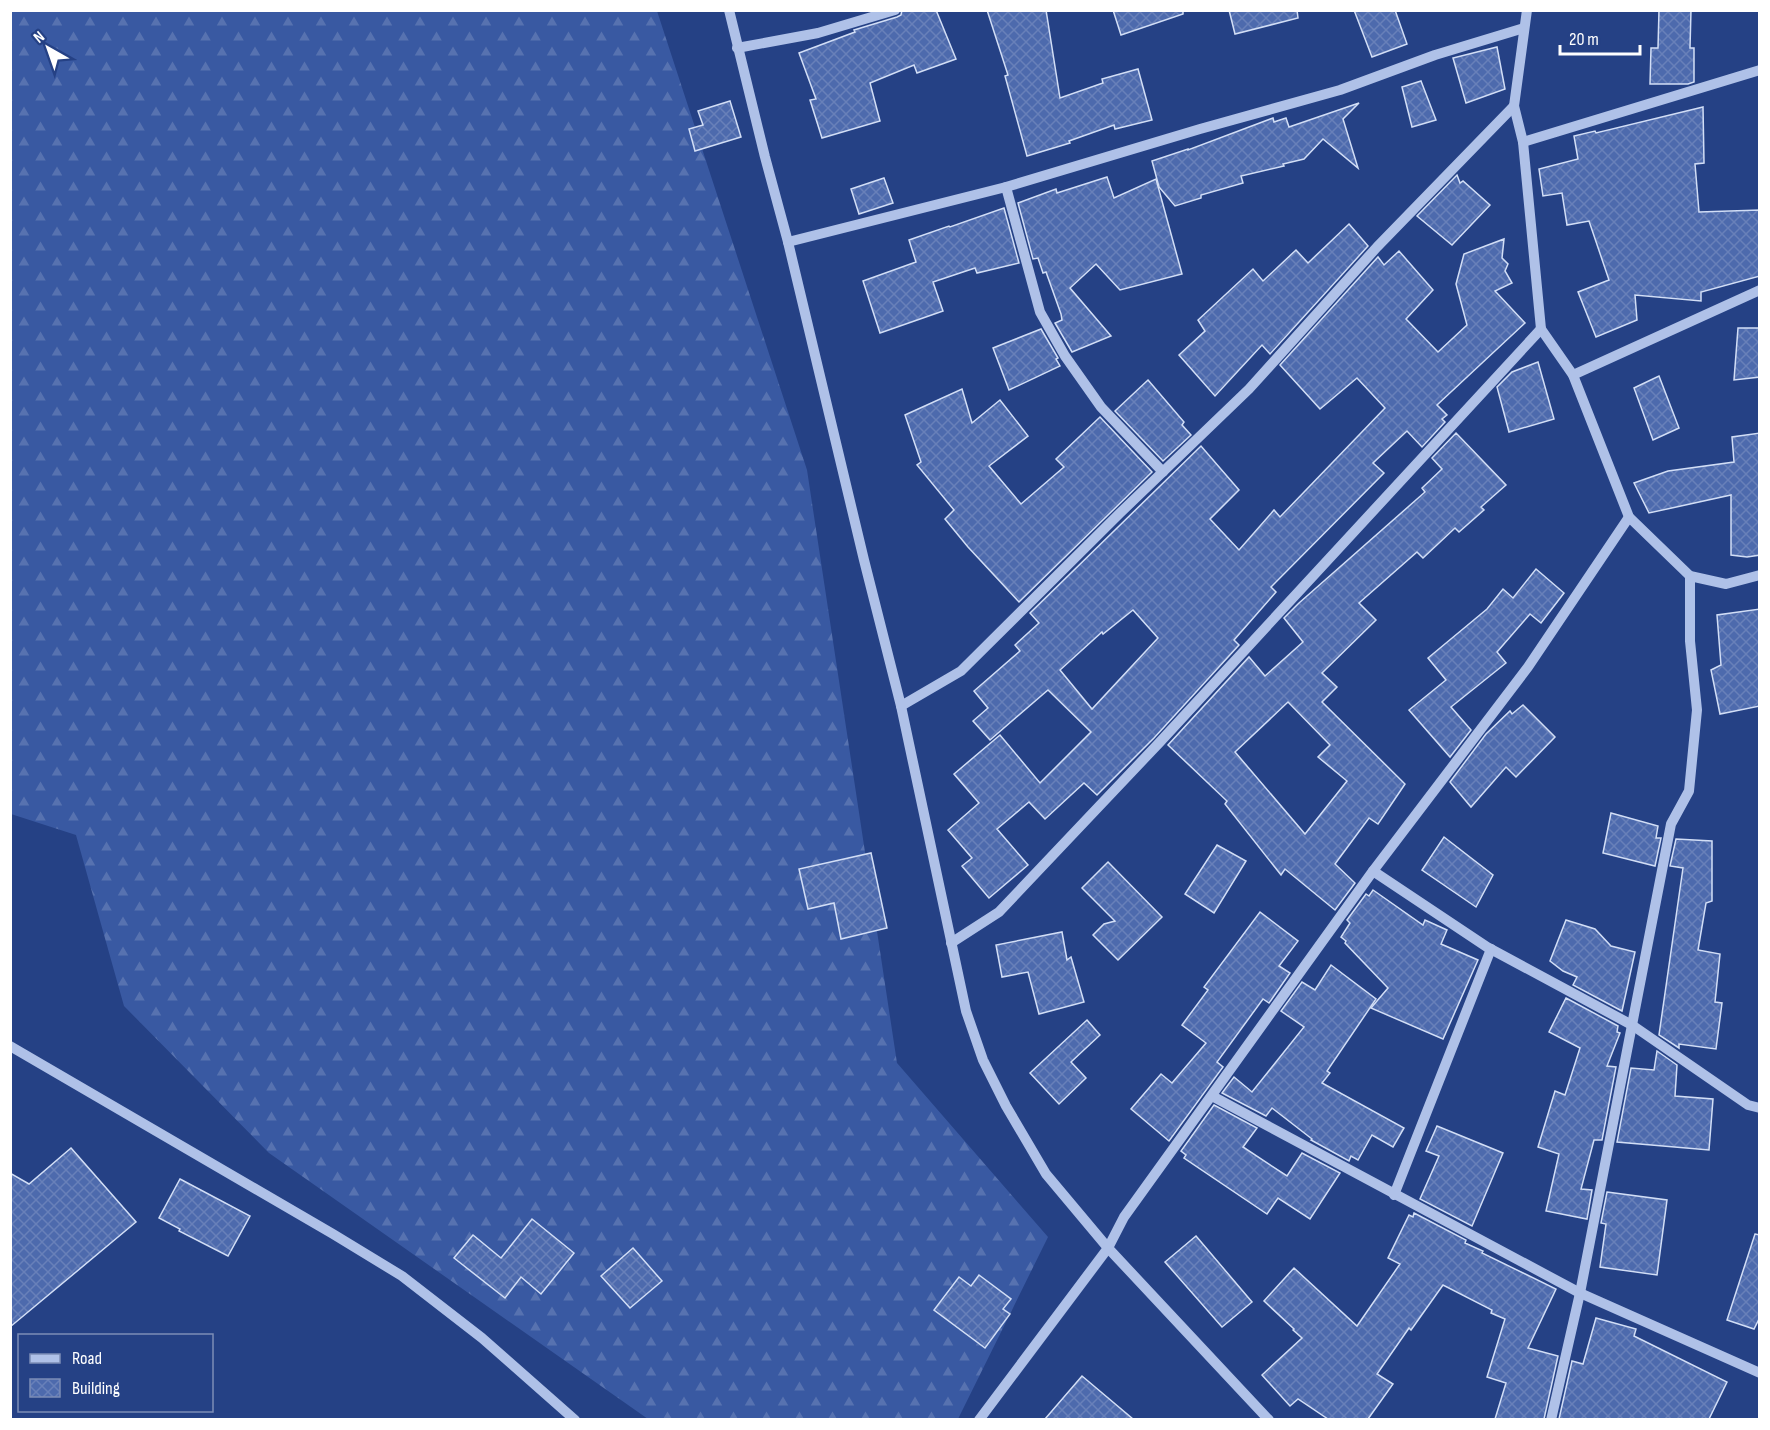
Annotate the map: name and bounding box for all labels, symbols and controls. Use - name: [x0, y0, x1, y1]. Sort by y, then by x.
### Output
- north arrow: [18, 18, 78, 78]
- scale bar: [1560, 18, 1640, 56]
- text: N: [30, 28, 49, 48]
- text: 20 m: [1569, 29, 1599, 50]
- legend: [18, 1334, 213, 1412]
- text: Road: [72, 1348, 102, 1369]
- text: Building: [72, 1378, 120, 1399]

